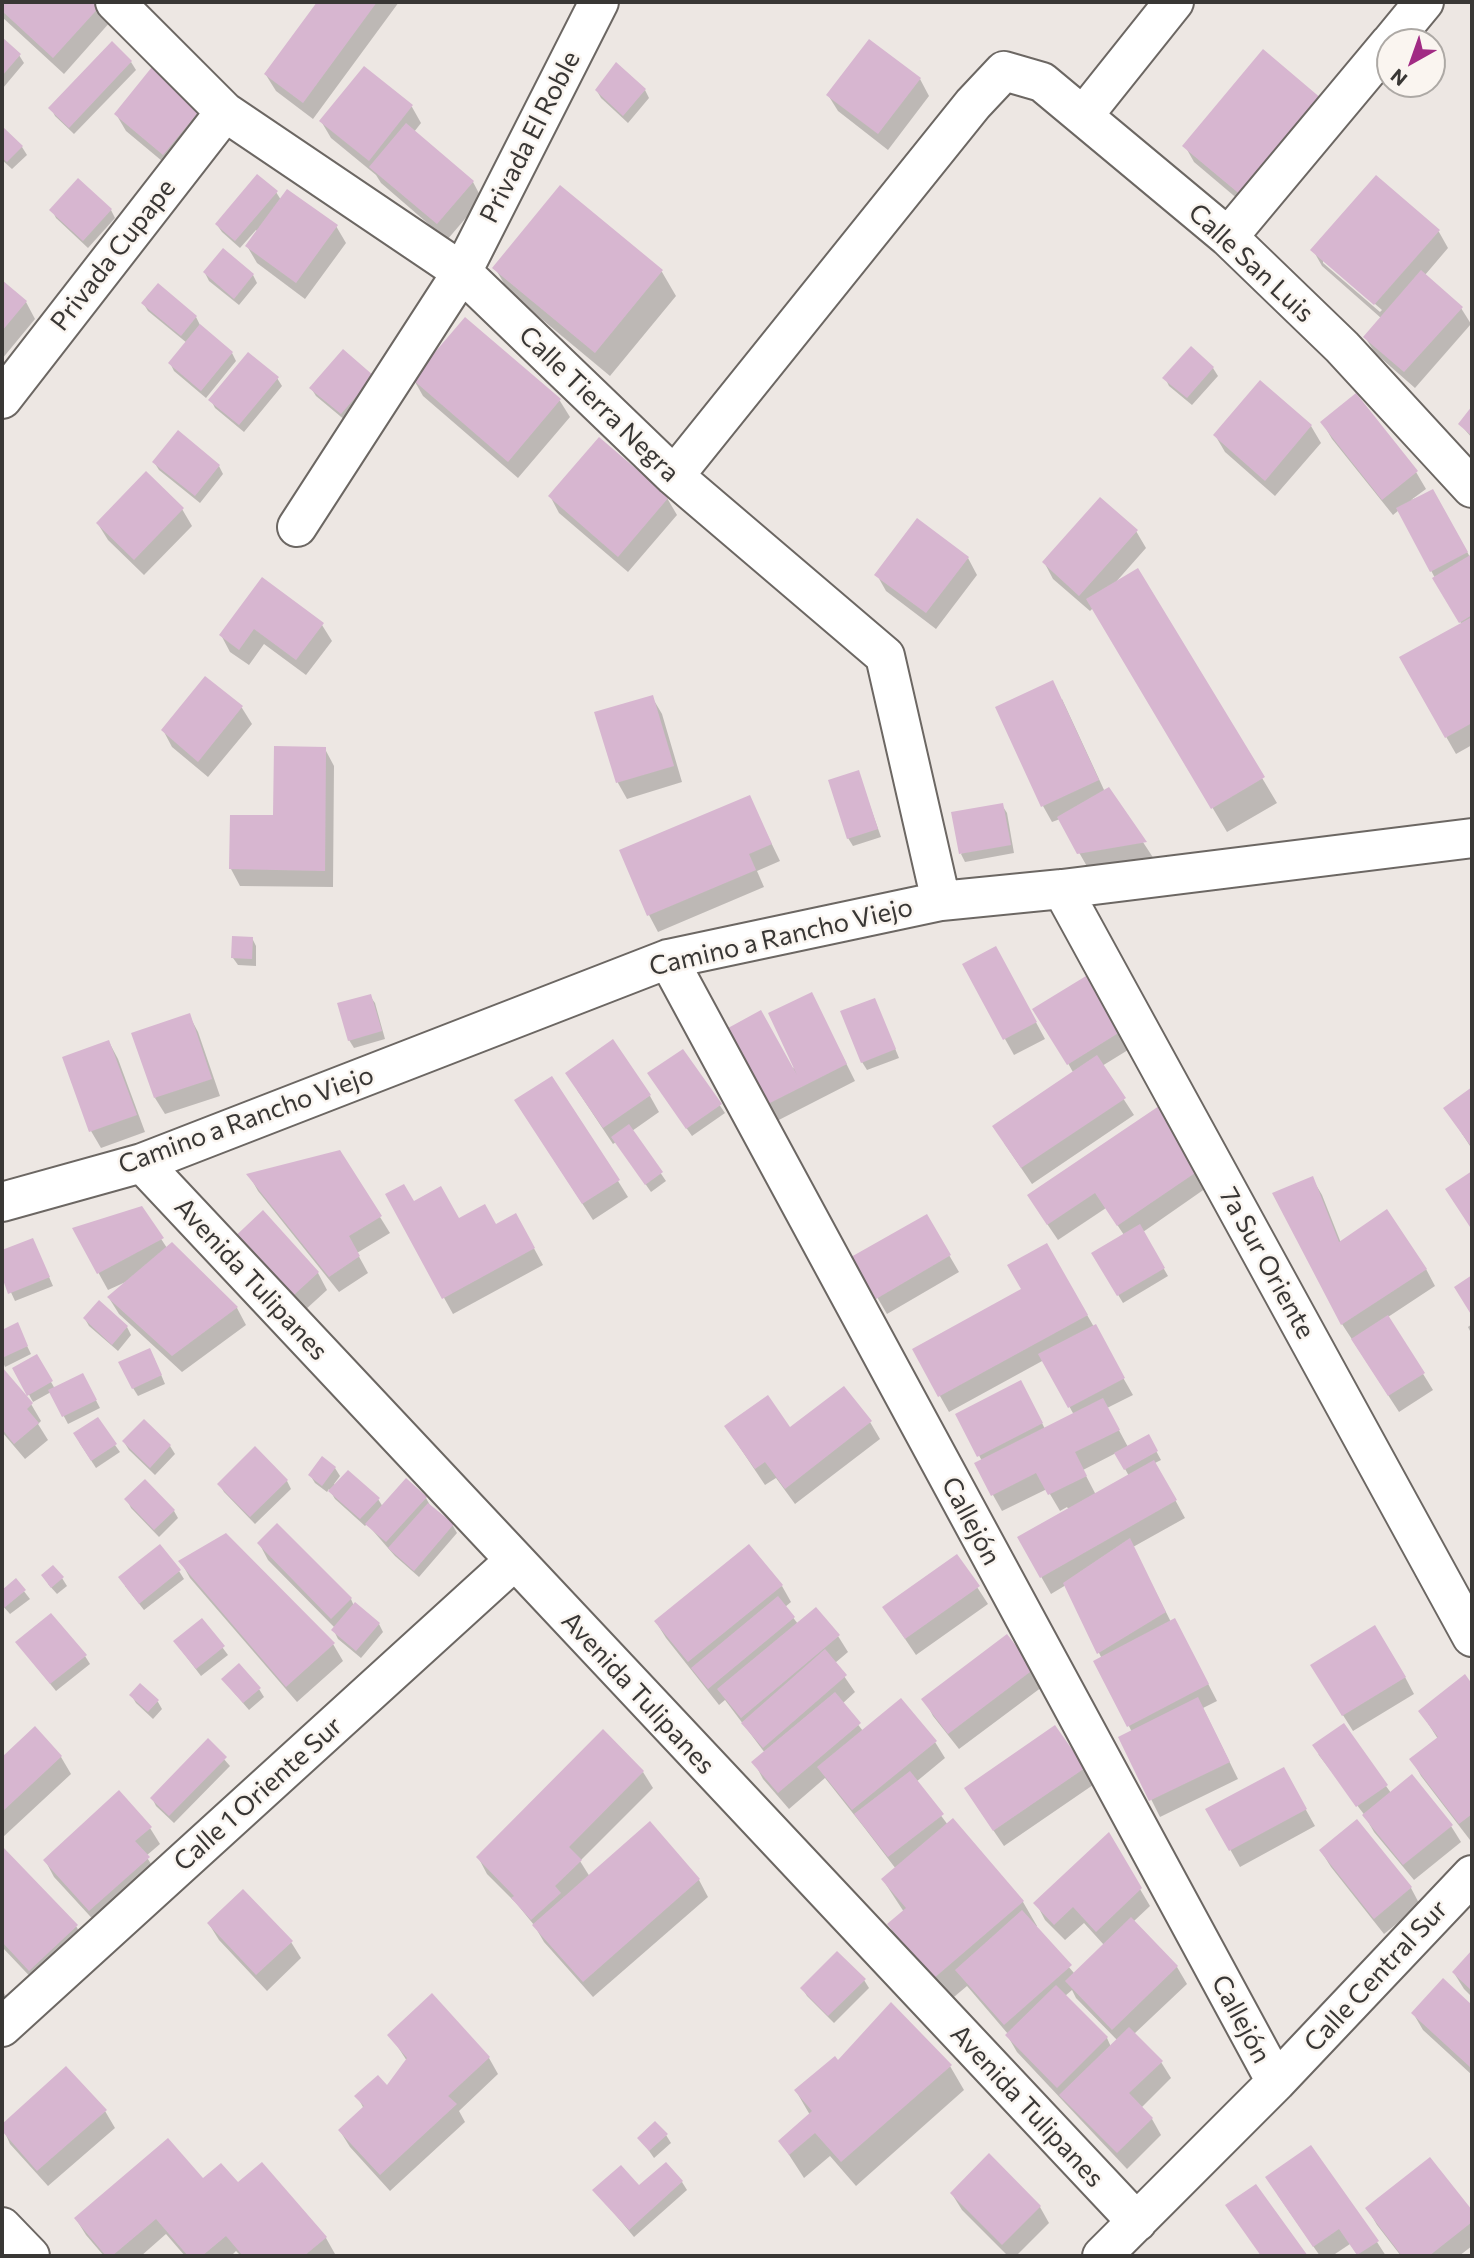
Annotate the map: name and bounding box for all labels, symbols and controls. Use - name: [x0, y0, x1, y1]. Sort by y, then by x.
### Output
- north arrow: [1376, 28, 1446, 98]
- street label: Privada El Roble: [473, 46, 587, 228]
- text: N: [1386, 65, 1411, 91]
- street label: Privada Cupape: [44, 173, 182, 337]
- street label: Calle San Luis: [1182, 197, 1320, 329]
- street label: Calle Tierra Negra: [512, 320, 686, 488]
- street label: Camino a Rancho Viejo: [646, 892, 916, 982]
- street label: Camino a Rancho Viejo: [114, 1059, 378, 1181]
- street label: 7a Sur Oriente: [1213, 1182, 1321, 1344]
- street label: Avenida Tulipanes: [168, 1191, 334, 1367]
- street label: Callejón: [935, 1472, 1007, 1570]
- street label: Avenida Tulipanes: [555, 1605, 721, 1781]
- street label: Calle 1 Oriente Sur: [167, 1710, 349, 1878]
- street label: Calle Central Sur: [1298, 1894, 1454, 2058]
- street label: Callejón: [1205, 1970, 1277, 2068]
- street label: Avenida Tulipanes: [944, 2018, 1110, 2194]

